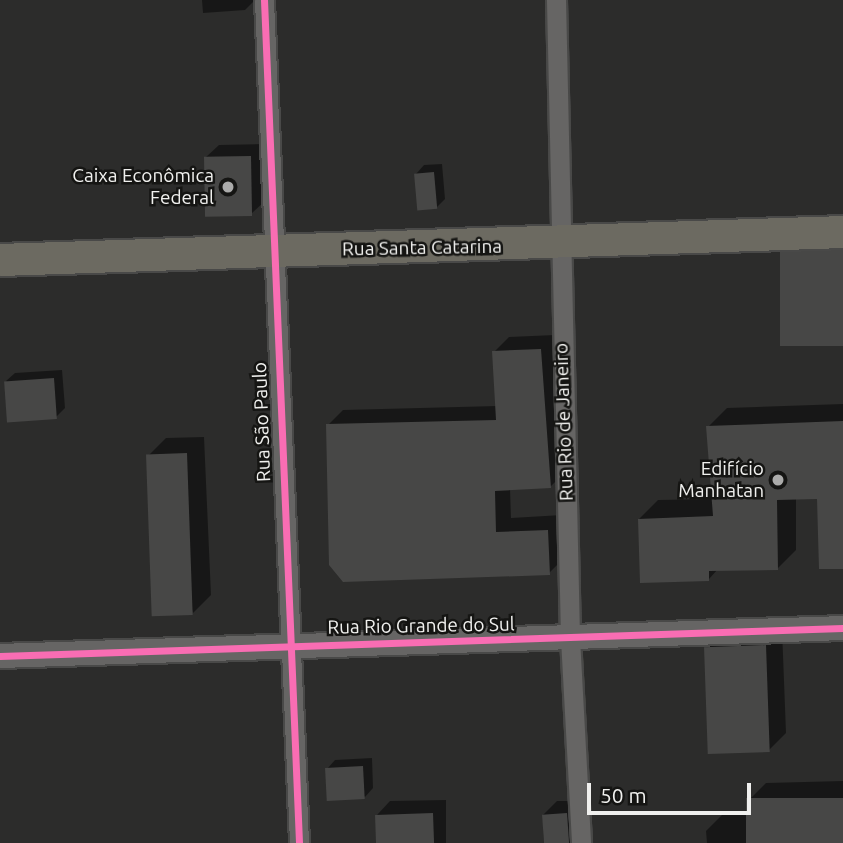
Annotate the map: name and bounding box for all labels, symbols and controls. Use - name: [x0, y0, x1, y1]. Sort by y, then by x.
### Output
- place label: Caixa Econômica Federal: [72, 165, 214, 209]
- marker: Caixa Econômica Federal: [220, 179, 236, 195]
- street label: Rua Santa Catarina: [342, 235, 502, 261]
- street label: Rua Rio de Janeiro: [550, 343, 578, 501]
- street label: Rua São Paulo: [249, 362, 275, 482]
- place label: Edifício Manhatan: [678, 458, 764, 502]
- marker: Edifício Manhatan: [770, 472, 786, 488]
- street label: Rua Rio Grande do Sul: [327, 613, 515, 639]
- scale bar: [591, 770, 756, 814]
- text: 50 m: [600, 783, 647, 807]

